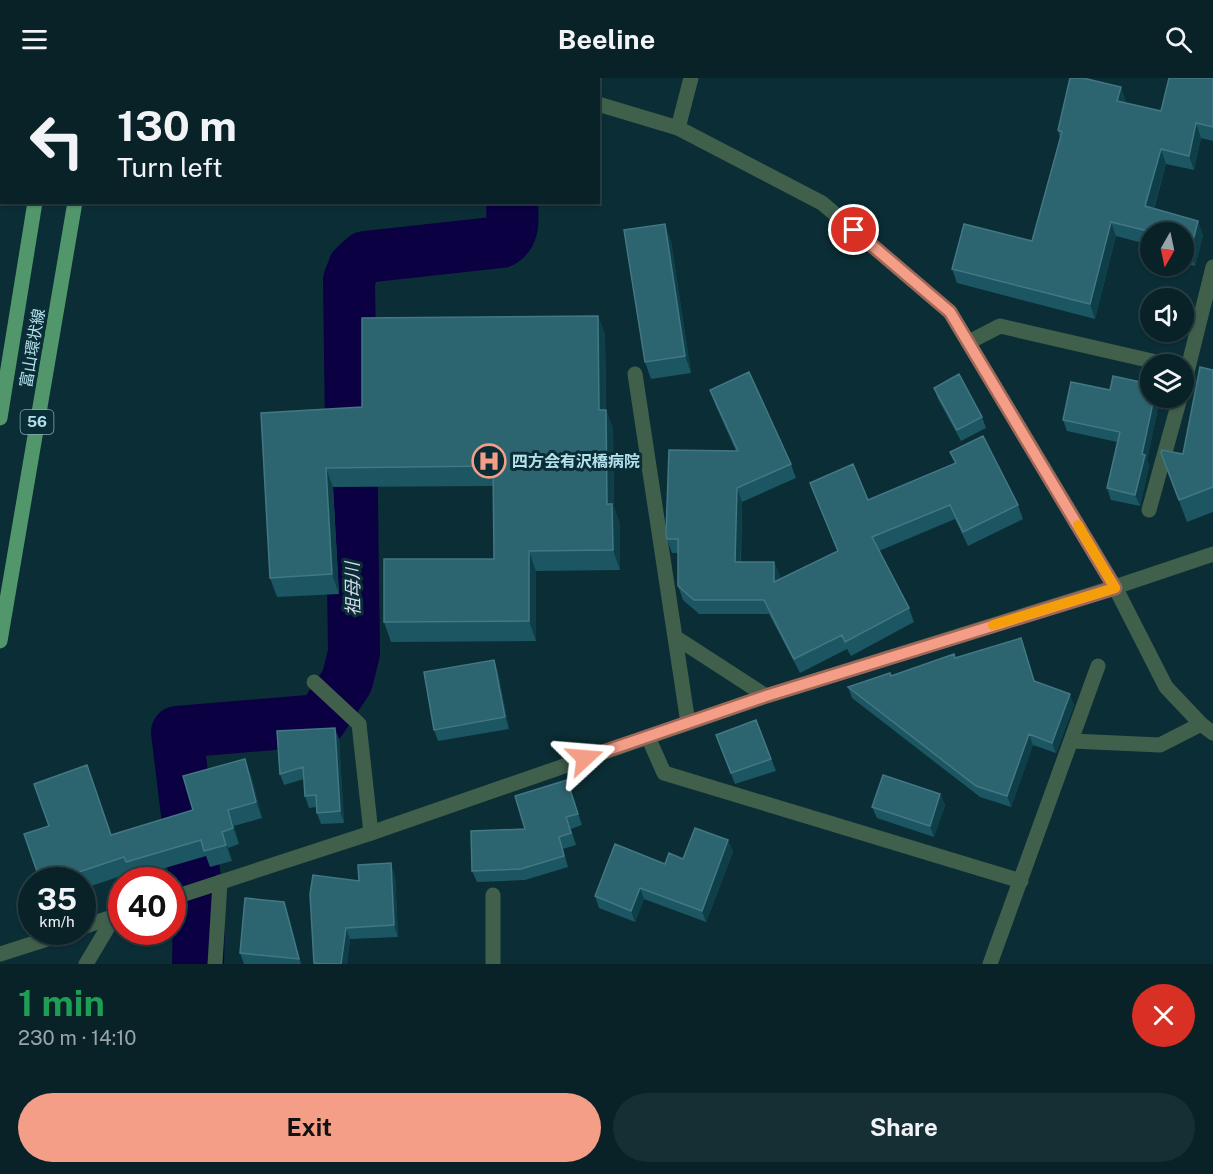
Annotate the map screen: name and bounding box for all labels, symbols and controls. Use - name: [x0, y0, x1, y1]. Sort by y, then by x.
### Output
- icon: menu: [18, 23, 51, 56]
- text: Beeline: [558, 23, 655, 55]
- icon: search: [1162, 23, 1195, 56]
- text: 130 m: [117, 101, 237, 150]
- icon: left: [18, 102, 96, 180]
- text: Turn left: [117, 151, 223, 183]
- pin: [828, 204, 879, 255]
- icon: arrive: [837, 213, 870, 246]
- north arrow: [1140, 222, 1194, 276]
- map controls: [1140, 222, 1194, 408]
- button: sound: [1140, 288, 1194, 342]
- street label: 富山環状線: [16, 307, 49, 389]
- button: layers: [1140, 354, 1194, 408]
- road number: 56: [20, 410, 54, 434]
- hospital icon: 四方会有沢橋病院: [471, 443, 507, 479]
- place label: 四方会有沢橋病院: [512, 452, 640, 471]
- water label: 祖母川: [341, 560, 363, 616]
- position arrow: [553, 726, 617, 790]
- speed limit sign: 40: [108, 867, 186, 945]
- text: 35: [37, 881, 77, 917]
- text: km/h: [39, 913, 75, 930]
- text: 1 min: [18, 982, 105, 1024]
- button: close: [1132, 984, 1195, 1047]
- text: 230 m · 14:10: [18, 1026, 137, 1050]
- button: Exit: [18, 1093, 601, 1162]
- button: Share: [613, 1093, 1195, 1162]

